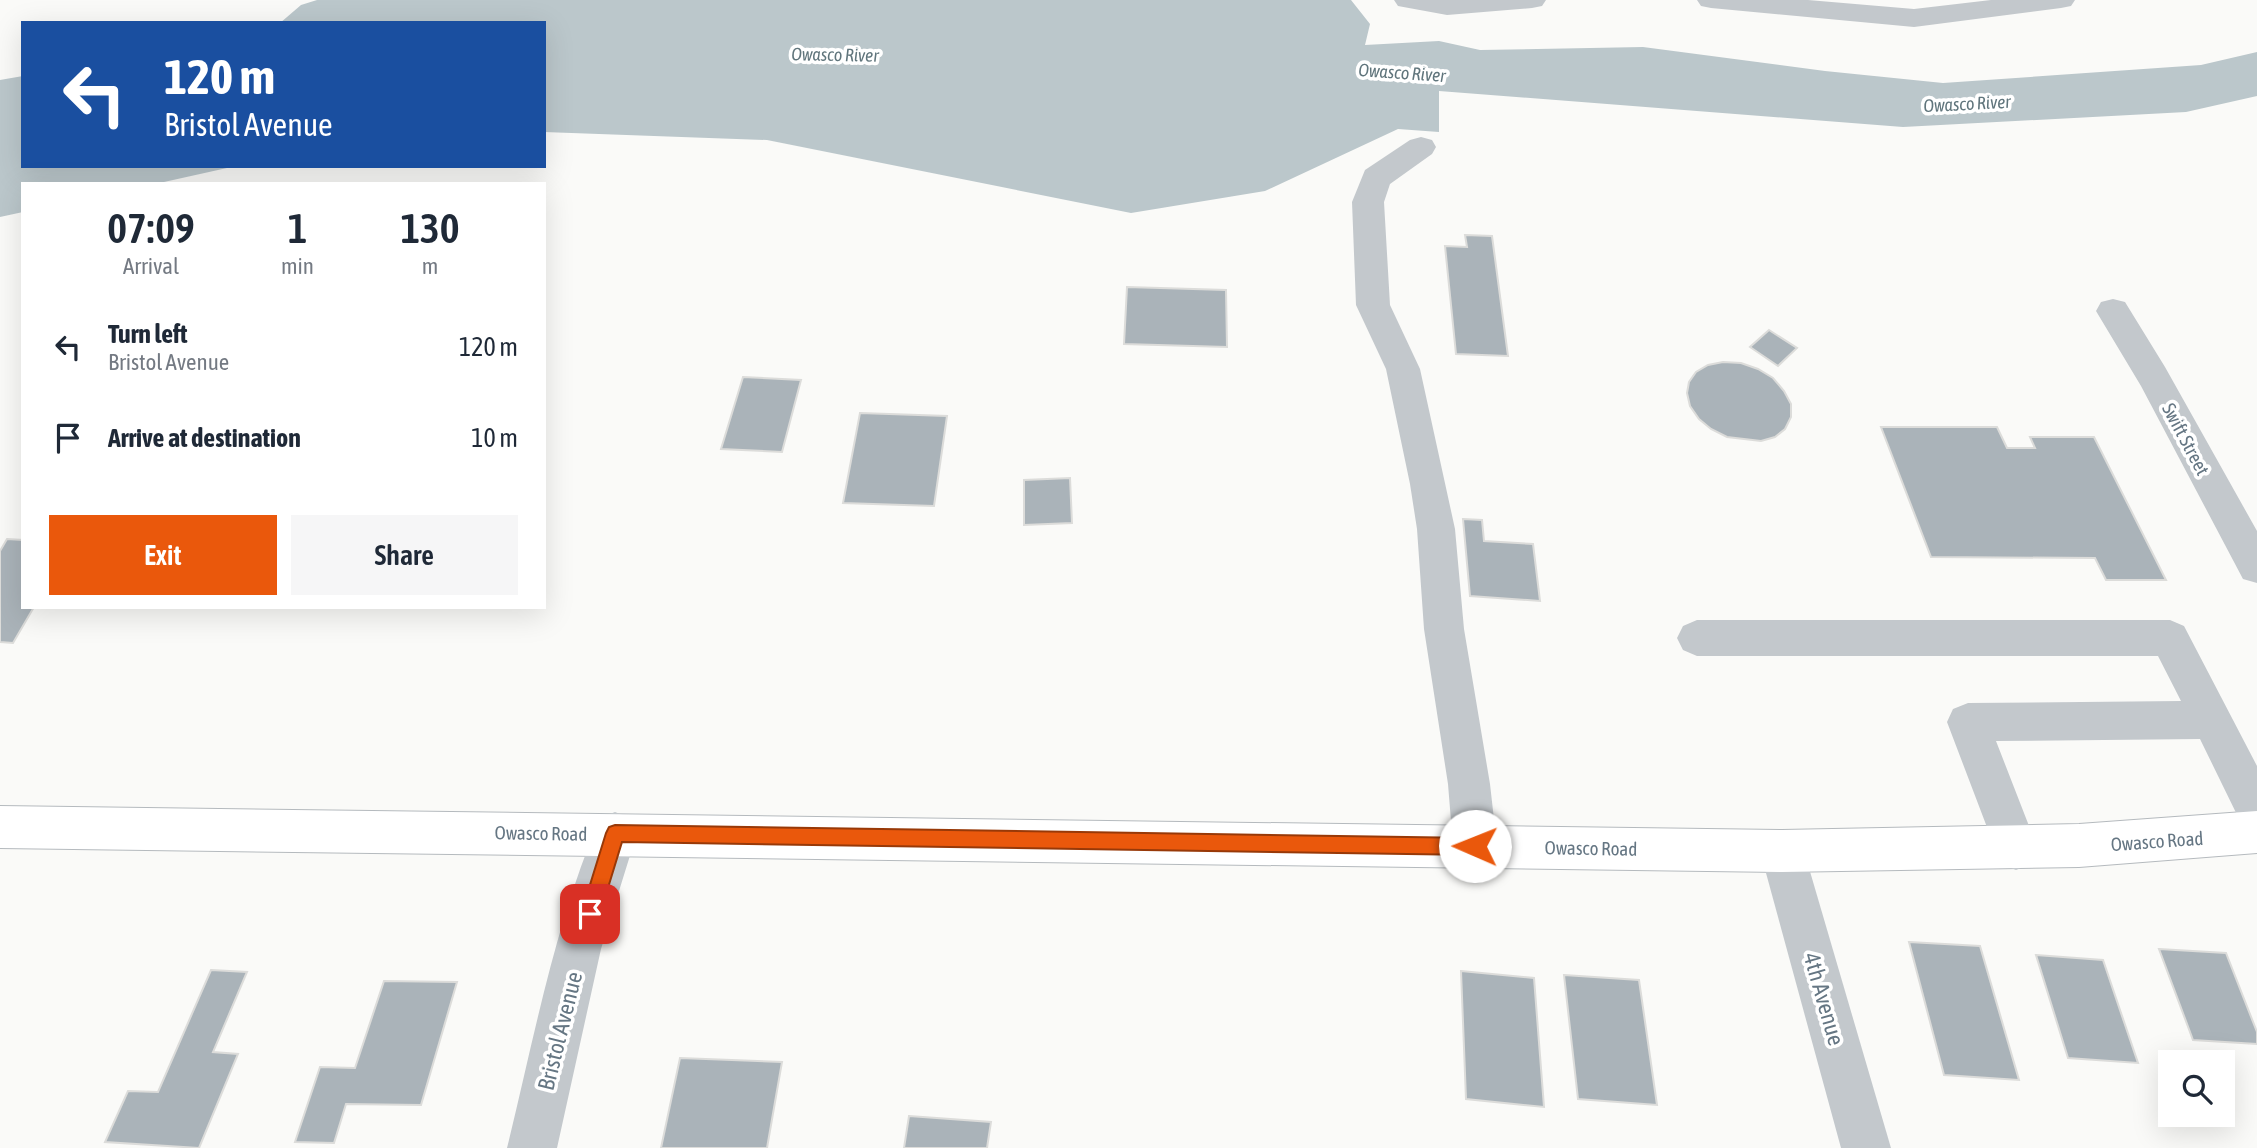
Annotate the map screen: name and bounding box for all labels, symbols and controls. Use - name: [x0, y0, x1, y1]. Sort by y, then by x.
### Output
- water label: Owasco River: [791, 43, 879, 66]
- text: 120 m: [164, 48, 275, 104]
- icon: left: [49, 49, 140, 140]
- water label: Owasco River: [1358, 59, 1447, 86]
- water label: Owasco River: [1923, 91, 2012, 116]
- text: Bristol Avenue: [164, 106, 333, 143]
- text: 07:09: [107, 204, 195, 252]
- text: 1: [288, 204, 307, 252]
- text: 130: [400, 204, 460, 252]
- text: Arrival: [123, 253, 179, 279]
- text: min: [281, 253, 314, 279]
- text: m: [422, 253, 438, 279]
- text: Turn left: [108, 319, 188, 349]
- icon: left: [49, 328, 87, 366]
- text: 120 m: [459, 332, 518, 362]
- text: Bristol Avenue: [108, 349, 229, 375]
- street label: Swift Street: [2158, 399, 2214, 479]
- icon: arrive: [49, 419, 87, 457]
- text: Arrive at destination: [108, 423, 301, 453]
- text: 10 m: [471, 423, 518, 453]
- button: Exit: [49, 515, 277, 595]
- button: Share: [291, 515, 518, 595]
- position arrow: [1438, 809, 1512, 883]
- street label: Owasco Road: [494, 821, 588, 845]
- street label: Owasco Road: [2110, 827, 2204, 855]
- street label: Owasco Road: [1544, 836, 1638, 860]
- pin: [560, 884, 620, 944]
- icon: arrive: [571, 895, 609, 933]
- street label: 4th Avenue: [1798, 950, 1850, 1048]
- street label: Bristol Avenue: [533, 969, 587, 1093]
- map controls: [2158, 1050, 2235, 1127]
- button: search: [2158, 1050, 2235, 1127]

